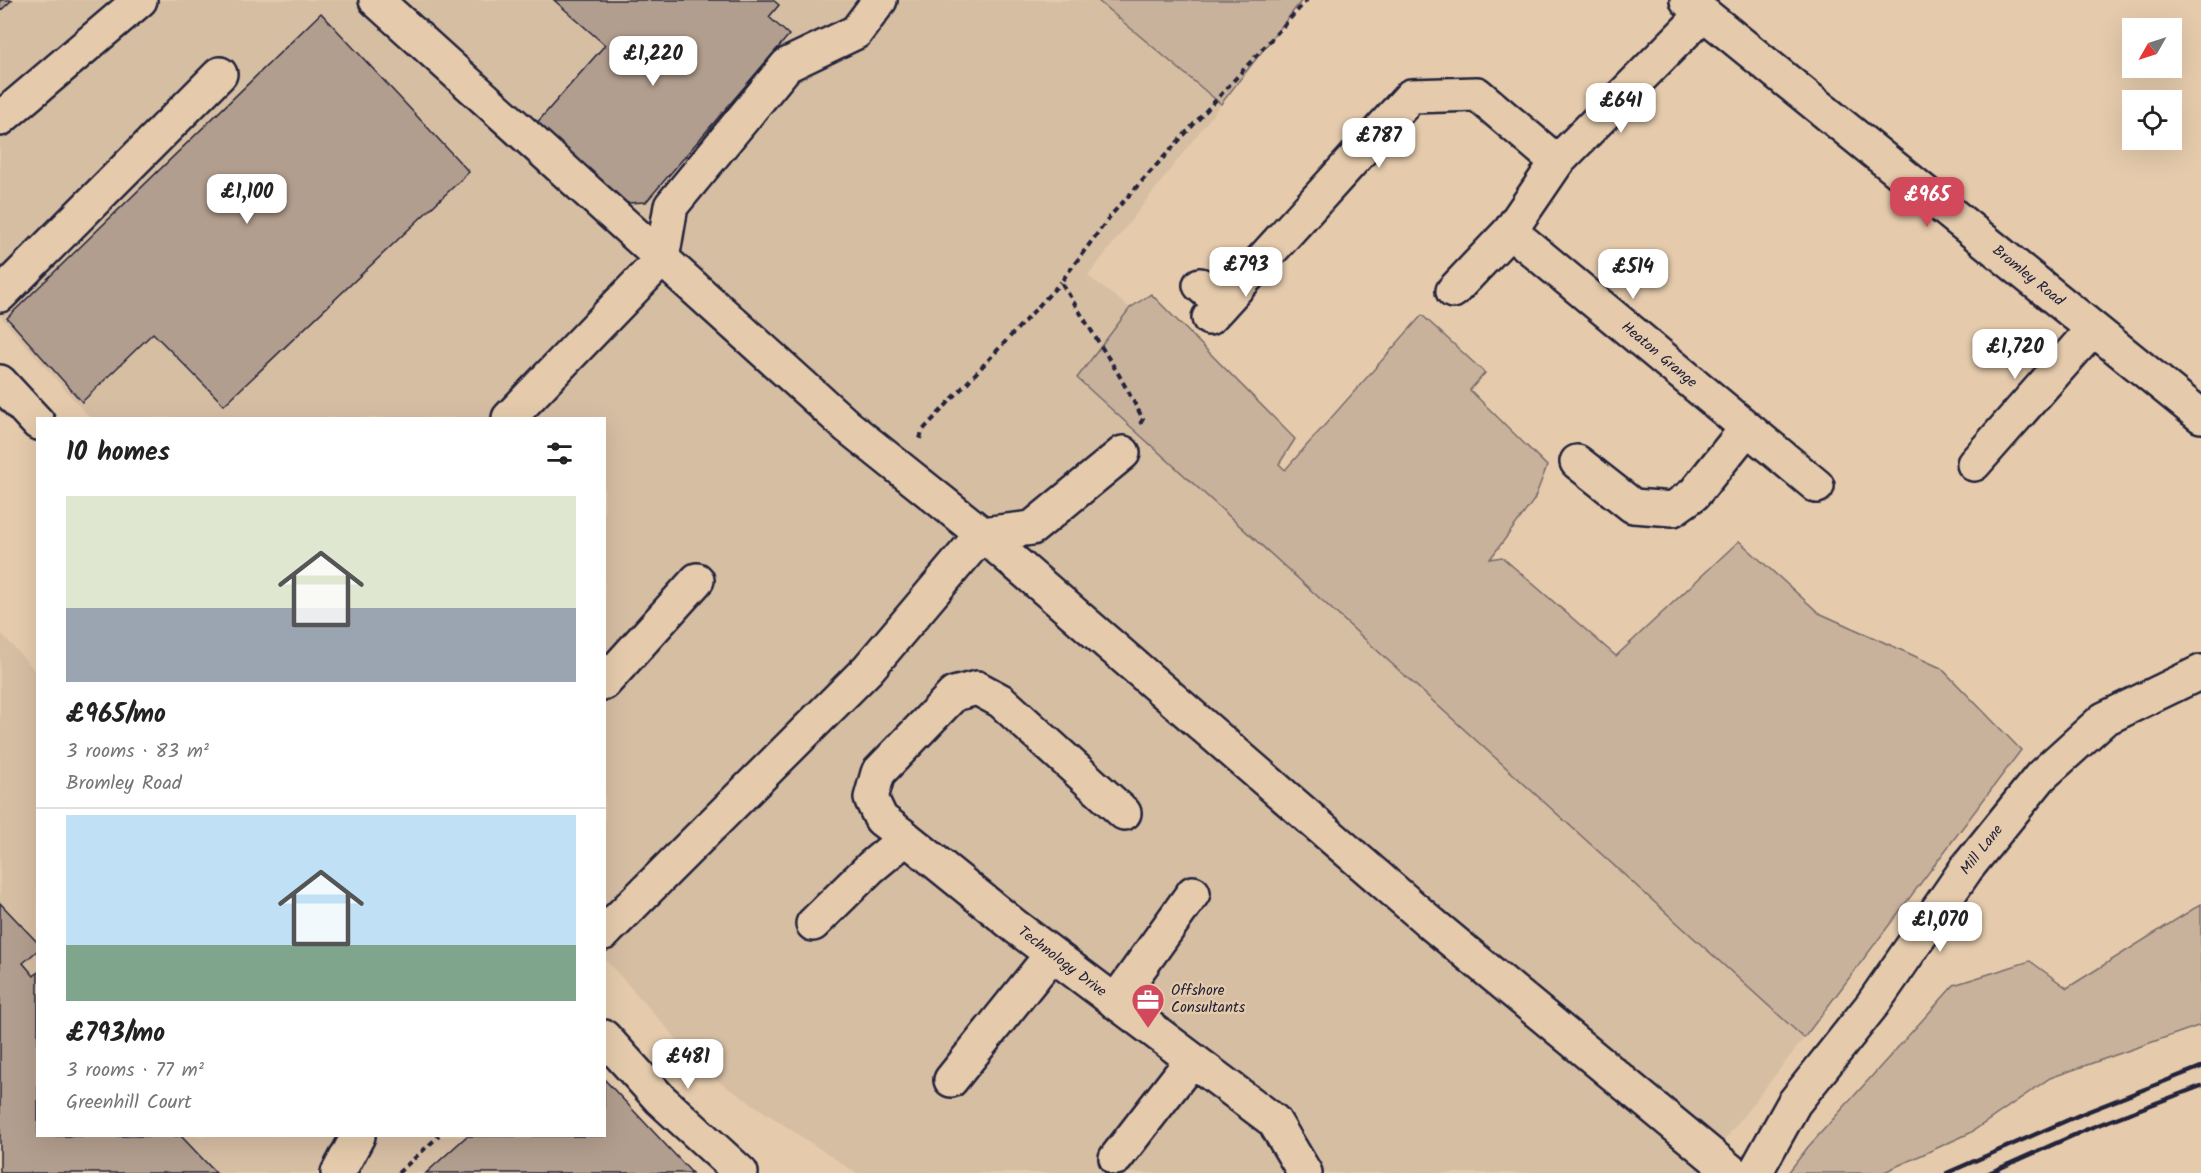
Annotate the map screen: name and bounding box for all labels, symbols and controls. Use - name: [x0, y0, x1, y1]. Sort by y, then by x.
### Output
- north arrow: [2122, 18, 2182, 78]
- map controls: [2122, 18, 2182, 150]
- pin: £1,220: [604, 36, 702, 87]
- text: £1,220: [623, 39, 683, 71]
- pin: £641: [1585, 83, 1657, 134]
- text: £641: [1600, 86, 1642, 118]
- button: locate: [2122, 90, 2182, 150]
- pin: £787: [1343, 118, 1415, 169]
- text: £787: [1356, 121, 1402, 153]
- pin: £1,100: [198, 174, 296, 225]
- text: £1,100: [221, 177, 273, 209]
- pin: £965: [1891, 177, 1963, 228]
- text: £965: [1904, 180, 1950, 212]
- street label: Bromley Road: [1987, 239, 2070, 313]
- pin: £793: [1210, 247, 1282, 298]
- pin: £514: [1597, 249, 1669, 300]
- text: £793: [1223, 250, 1269, 282]
- text: £514: [1612, 252, 1654, 284]
- street label: Heaton Grange: [1615, 316, 1703, 394]
- pin: £1,720: [1966, 329, 2064, 380]
- text: £1,720: [1986, 332, 2044, 364]
- text: 10 homes: [66, 432, 170, 474]
- icon: filters: [543, 437, 576, 470]
- icon: home: [267, 535, 375, 643]
- text: £965/mo: [66, 694, 166, 736]
- text: 3 rooms · 83 m²: [66, 736, 209, 768]
- text: Bromley Road: [66, 768, 182, 800]
- street label: Mill Lane: [1954, 819, 2010, 881]
- icon: home: [267, 854, 375, 962]
- pin: £1,070: [1891, 902, 1989, 953]
- text: £1,070: [1912, 905, 1968, 937]
- street label: Technology Drive: [1012, 920, 1112, 1004]
- place label: Offshore Consultants: [1171, 979, 1246, 1020]
- office icon: Offshore Consultants: [1130, 982, 1166, 1029]
- text: £793/mo: [66, 1013, 165, 1055]
- pin: £481: [652, 1039, 724, 1090]
- text: £481: [666, 1042, 710, 1074]
- text: 3 rooms · 77 m²: [66, 1055, 204, 1087]
- text: Greenhill Court: [66, 1087, 192, 1119]

